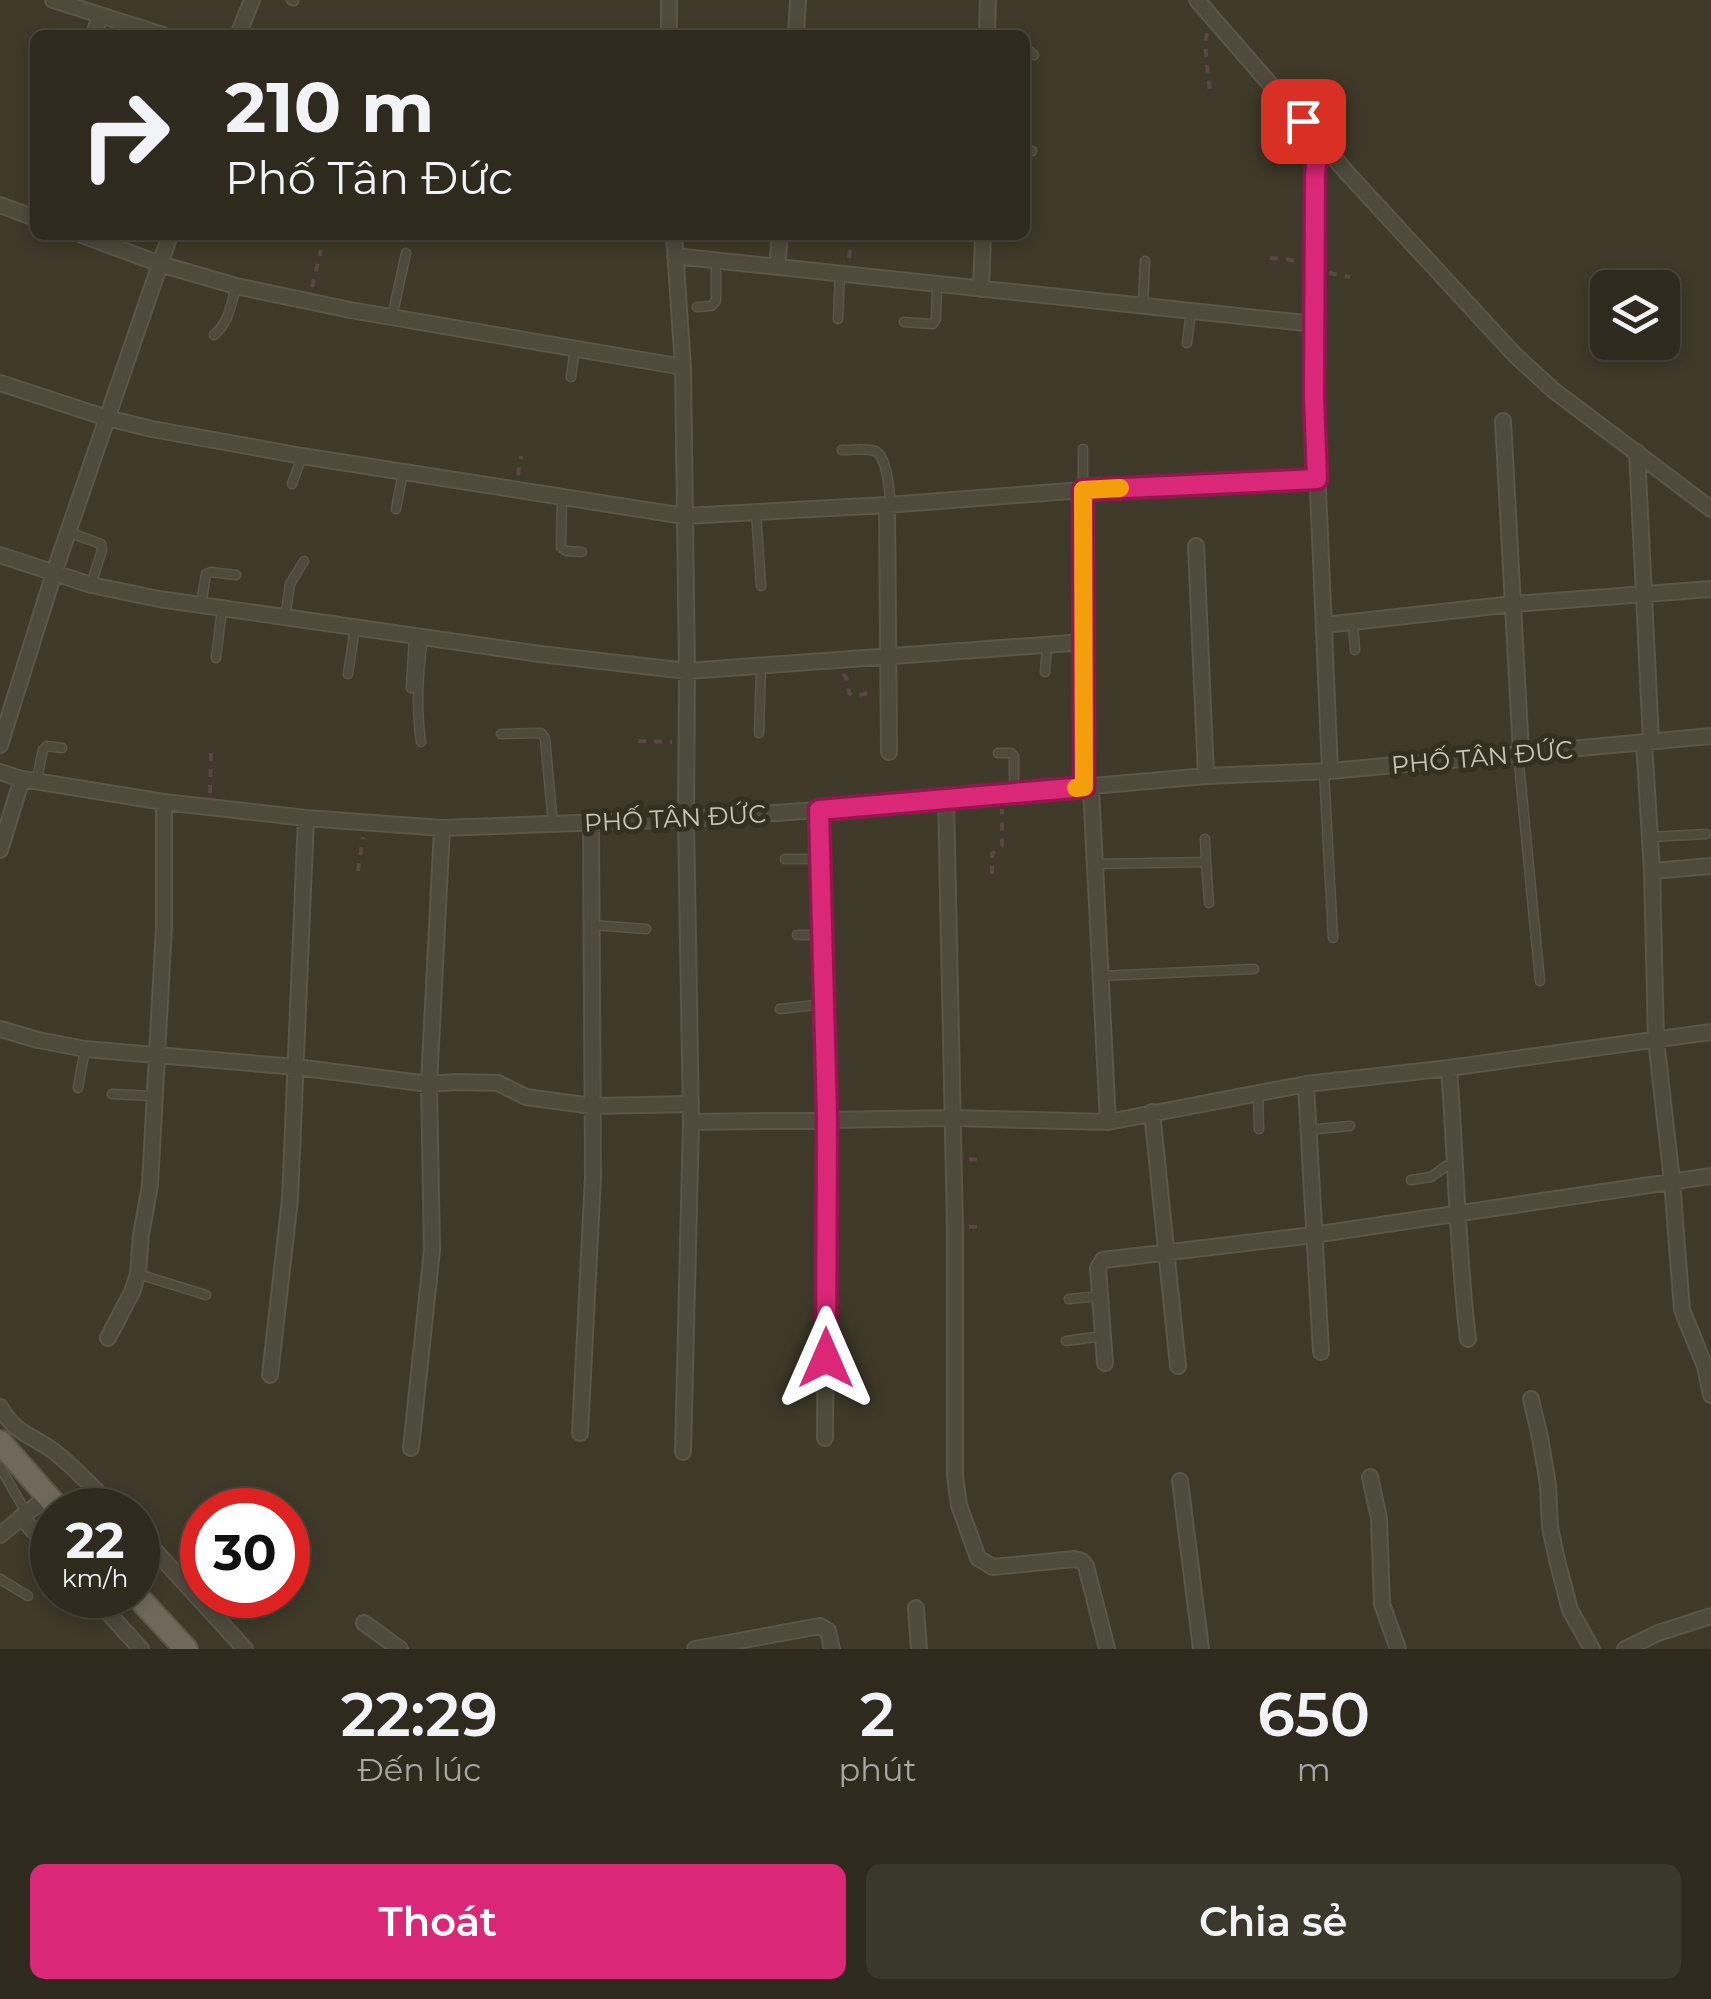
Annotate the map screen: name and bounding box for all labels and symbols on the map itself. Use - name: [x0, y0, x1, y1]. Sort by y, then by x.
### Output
- pin: [1261, 79, 1346, 164]
- street label: PHỐ TÂN ĐỨC: [1390, 734, 1574, 780]
- street label: PHỐ TÂN ĐỨC: [583, 798, 767, 838]
- position arrow: [774, 1306, 878, 1410]
- speed limit sign: 30: [180, 1488, 310, 1618]

